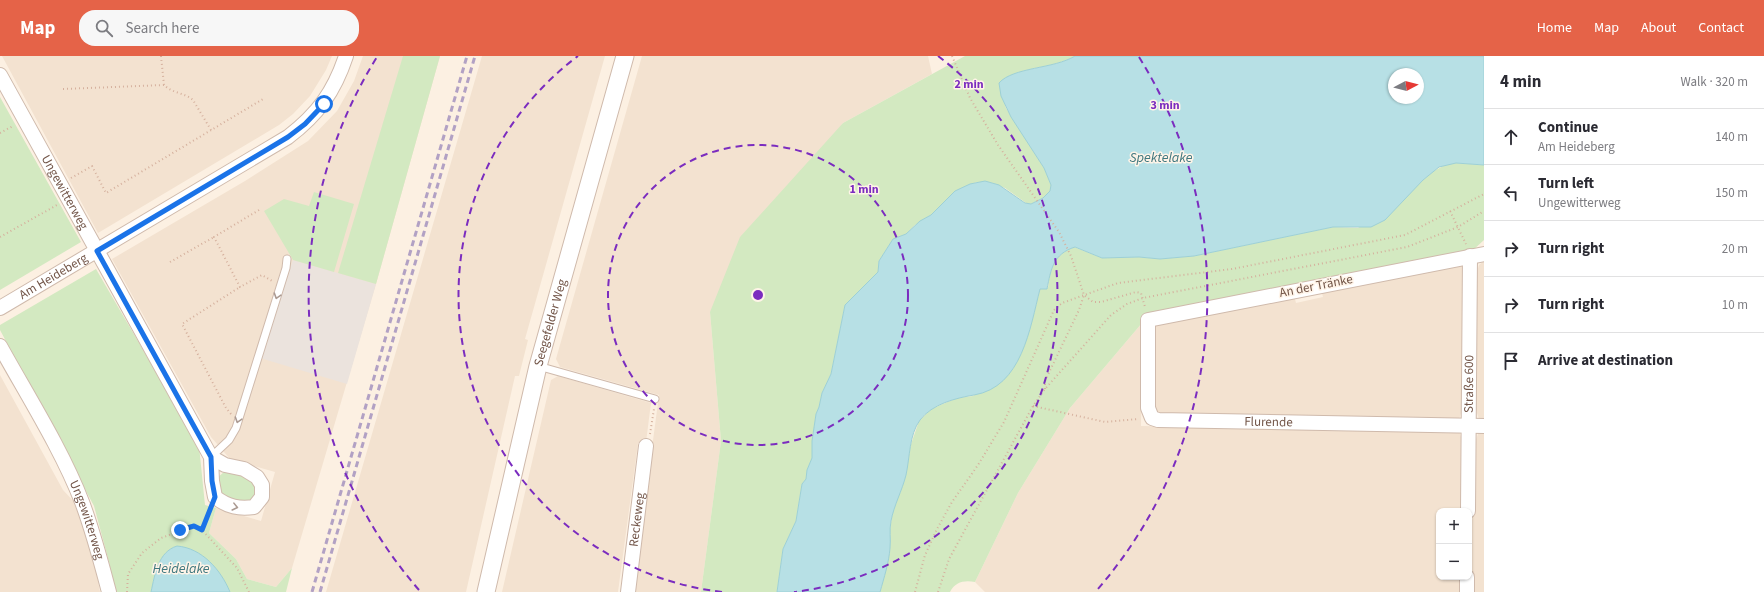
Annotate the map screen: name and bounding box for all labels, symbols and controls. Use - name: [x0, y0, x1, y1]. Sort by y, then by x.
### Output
- search box: [79, 10, 359, 46]
- text: Map: [20, 15, 55, 42]
- icon: search: [93, 17, 115, 39]
- text: Search here: [125, 18, 199, 39]
- text: Home: [1537, 18, 1572, 38]
- text: Map: [1594, 18, 1619, 38]
- text: About: [1641, 18, 1676, 38]
- text: Contact: [1698, 18, 1744, 38]
- north arrow: [1388, 68, 1424, 104]
- text: 4 min: [1500, 70, 1541, 94]
- text: Walk · 320 m: [1680, 73, 1748, 91]
- text: 2 min: [954, 76, 984, 93]
- route start: [315, 95, 333, 113]
- text: 3 min: [1150, 97, 1180, 114]
- text: Continue: [1538, 117, 1598, 138]
- icon: ahead: [1500, 126, 1522, 148]
- text: 140 m: [1715, 128, 1748, 146]
- text: Am Heideberg: [1538, 138, 1615, 156]
- water label: Spektelake: [1129, 148, 1193, 168]
- street label: Ungewitterweg: [37, 152, 93, 233]
- text: Turn left: [1538, 173, 1594, 194]
- text: 1 min: [849, 181, 879, 198]
- icon: left: [1500, 182, 1522, 204]
- text: 150 m: [1715, 184, 1748, 202]
- text: Ungewitterweg: [1538, 194, 1621, 212]
- icon: right: [1500, 238, 1522, 260]
- text: Turn right: [1538, 238, 1604, 259]
- text: 20 m: [1722, 240, 1748, 258]
- street label: Am Heideberg: [16, 249, 91, 304]
- street label: An der Tränke: [1278, 270, 1354, 302]
- street label: Seegefelder Weg: [529, 276, 571, 368]
- centre of rings: [751, 288, 765, 302]
- one-way arrow: [274, 293, 282, 300]
- icon: right: [1500, 294, 1522, 316]
- text: Turn right: [1538, 294, 1604, 315]
- text: 10 m: [1722, 296, 1748, 314]
- icon: arrive: [1500, 350, 1522, 372]
- text: Arrive at destination: [1538, 350, 1673, 371]
- street label: Straße 600: [1460, 355, 1478, 413]
- street label: Flurende: [1244, 413, 1293, 431]
- one-way arrow: [234, 417, 243, 424]
- street label: Ungewitterweg: [65, 477, 109, 562]
- street label: Reckeweg: [625, 491, 649, 548]
- one-way arrow: [232, 502, 239, 511]
- map controls: [1436, 508, 1472, 580]
- button: +: [1436, 508, 1472, 544]
- route end: [171, 521, 189, 539]
- button: −: [1436, 544, 1472, 580]
- water label: Heidelake: [152, 559, 210, 579]

